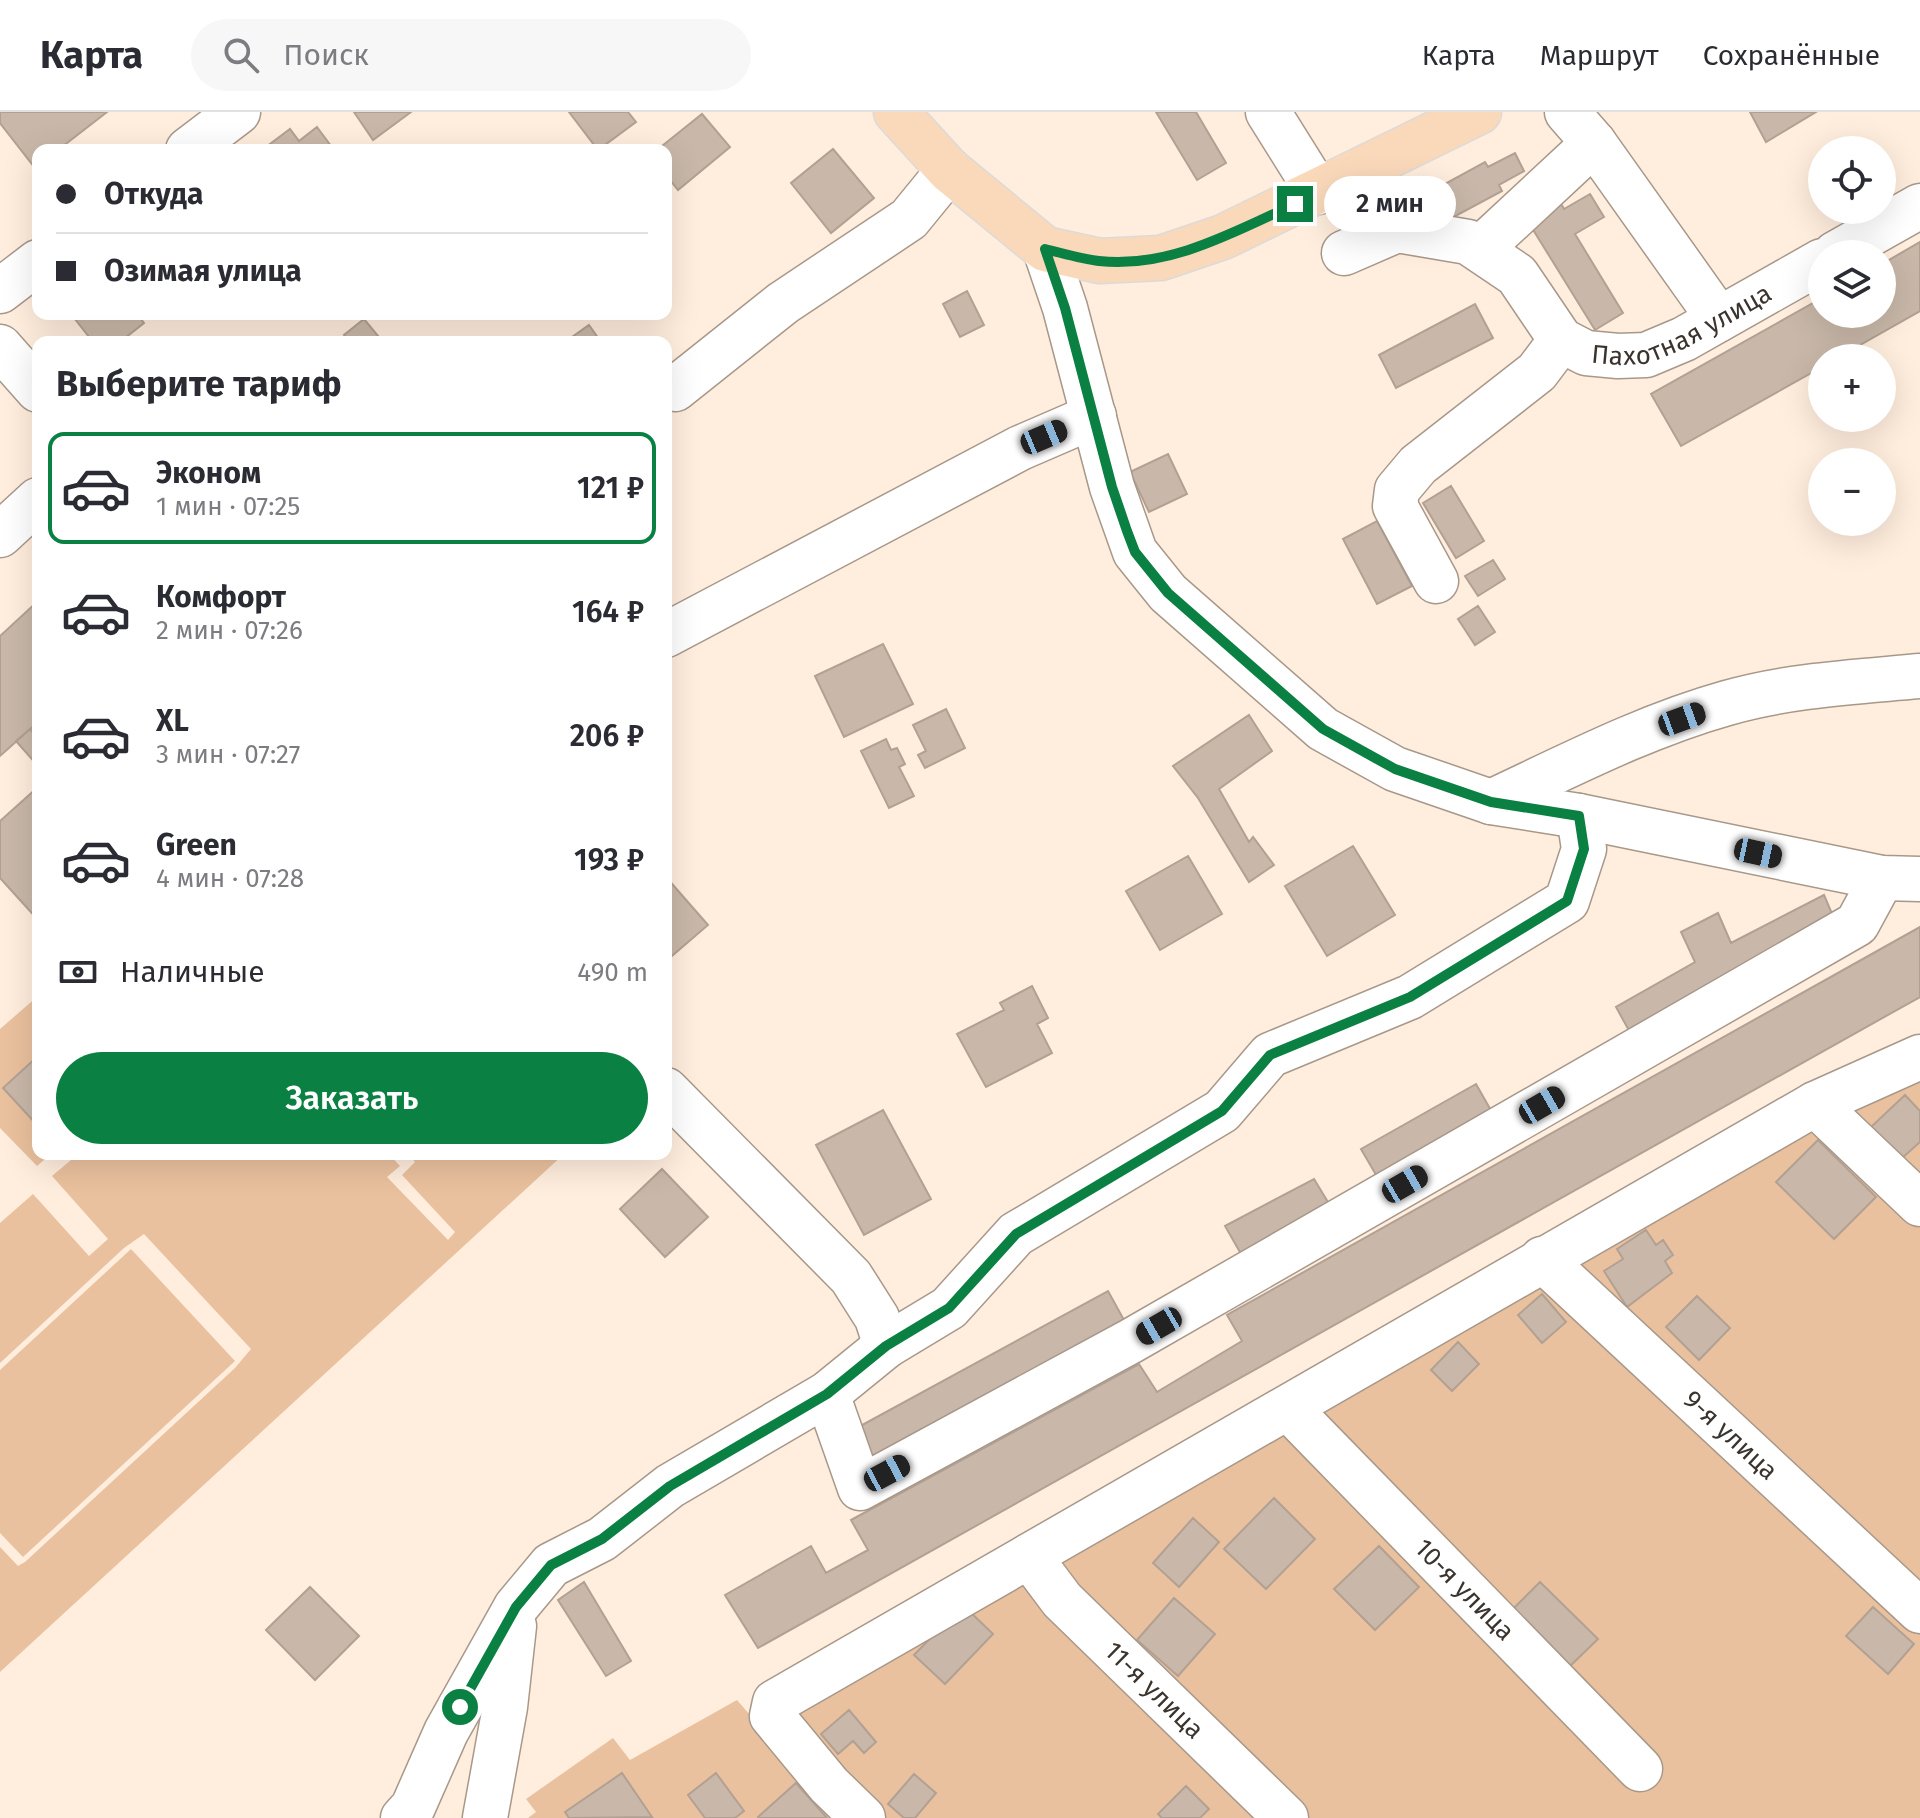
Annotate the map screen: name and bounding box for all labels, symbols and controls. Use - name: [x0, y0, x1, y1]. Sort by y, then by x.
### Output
- search box: [191, 19, 751, 91]
- text: Карта: [40, 32, 143, 78]
- icon: search: [219, 33, 263, 77]
- text: Поиск: [283, 37, 369, 73]
- text: Карта: [1422, 39, 1496, 72]
- text: Маршрут: [1540, 39, 1659, 72]
- text: Сохранённые: [1703, 39, 1880, 72]
- map controls: [1808, 136, 1896, 536]
- button: locate: [1808, 136, 1896, 224]
- text: Откуда: [104, 176, 203, 212]
- callout: 2 мин: [1323, 176, 1455, 232]
- route end: [1277, 186, 1313, 222]
- text: 2 мин: [1356, 188, 1424, 219]
- button: layers: [1808, 240, 1896, 328]
- text: Озимая улица: [104, 253, 302, 289]
- street label: Пахотная улица: [1590, 278, 1777, 372]
- button: +: [1808, 344, 1896, 432]
- text: Выберите тариф: [56, 362, 342, 406]
- car: [1017, 417, 1071, 457]
- button: −: [1808, 448, 1896, 536]
- icon: car: [60, 452, 132, 524]
- text: Эконом: [156, 455, 261, 491]
- text: 121 ₽: [577, 470, 644, 506]
- text: 1 мин · 07:25: [156, 491, 300, 522]
- icon: car: [60, 576, 132, 648]
- text: Комфорт: [156, 579, 286, 615]
- text: 164 ₽: [572, 594, 644, 630]
- text: 2 мин · 07:26: [156, 615, 303, 646]
- icon: car: [60, 700, 132, 772]
- car: [1655, 700, 1709, 738]
- text: XL: [156, 703, 189, 739]
- text: 206 ₽: [570, 718, 644, 754]
- text: 3 мин · 07:27: [156, 739, 300, 770]
- icon: car: [60, 824, 132, 896]
- text: Green: [156, 827, 237, 863]
- car: [1732, 836, 1784, 870]
- text: 193 ₽: [574, 842, 644, 878]
- text: 4 мин · 07:28: [156, 863, 304, 894]
- icon: cash: [56, 950, 100, 994]
- text: Наличные: [120, 954, 265, 990]
- text: 490 m: [577, 957, 648, 988]
- button: Заказать: [56, 1052, 648, 1144]
- car: [1515, 1083, 1569, 1127]
- car: [1378, 1162, 1432, 1206]
- car: [1132, 1304, 1186, 1348]
- street label: 9-я улица: [1677, 1384, 1784, 1487]
- car: [860, 1451, 914, 1495]
- street label: 10-я улица: [1408, 1533, 1521, 1647]
- street label: 11-я улица: [1098, 1635, 1210, 1745]
- route start: [442, 1689, 478, 1725]

